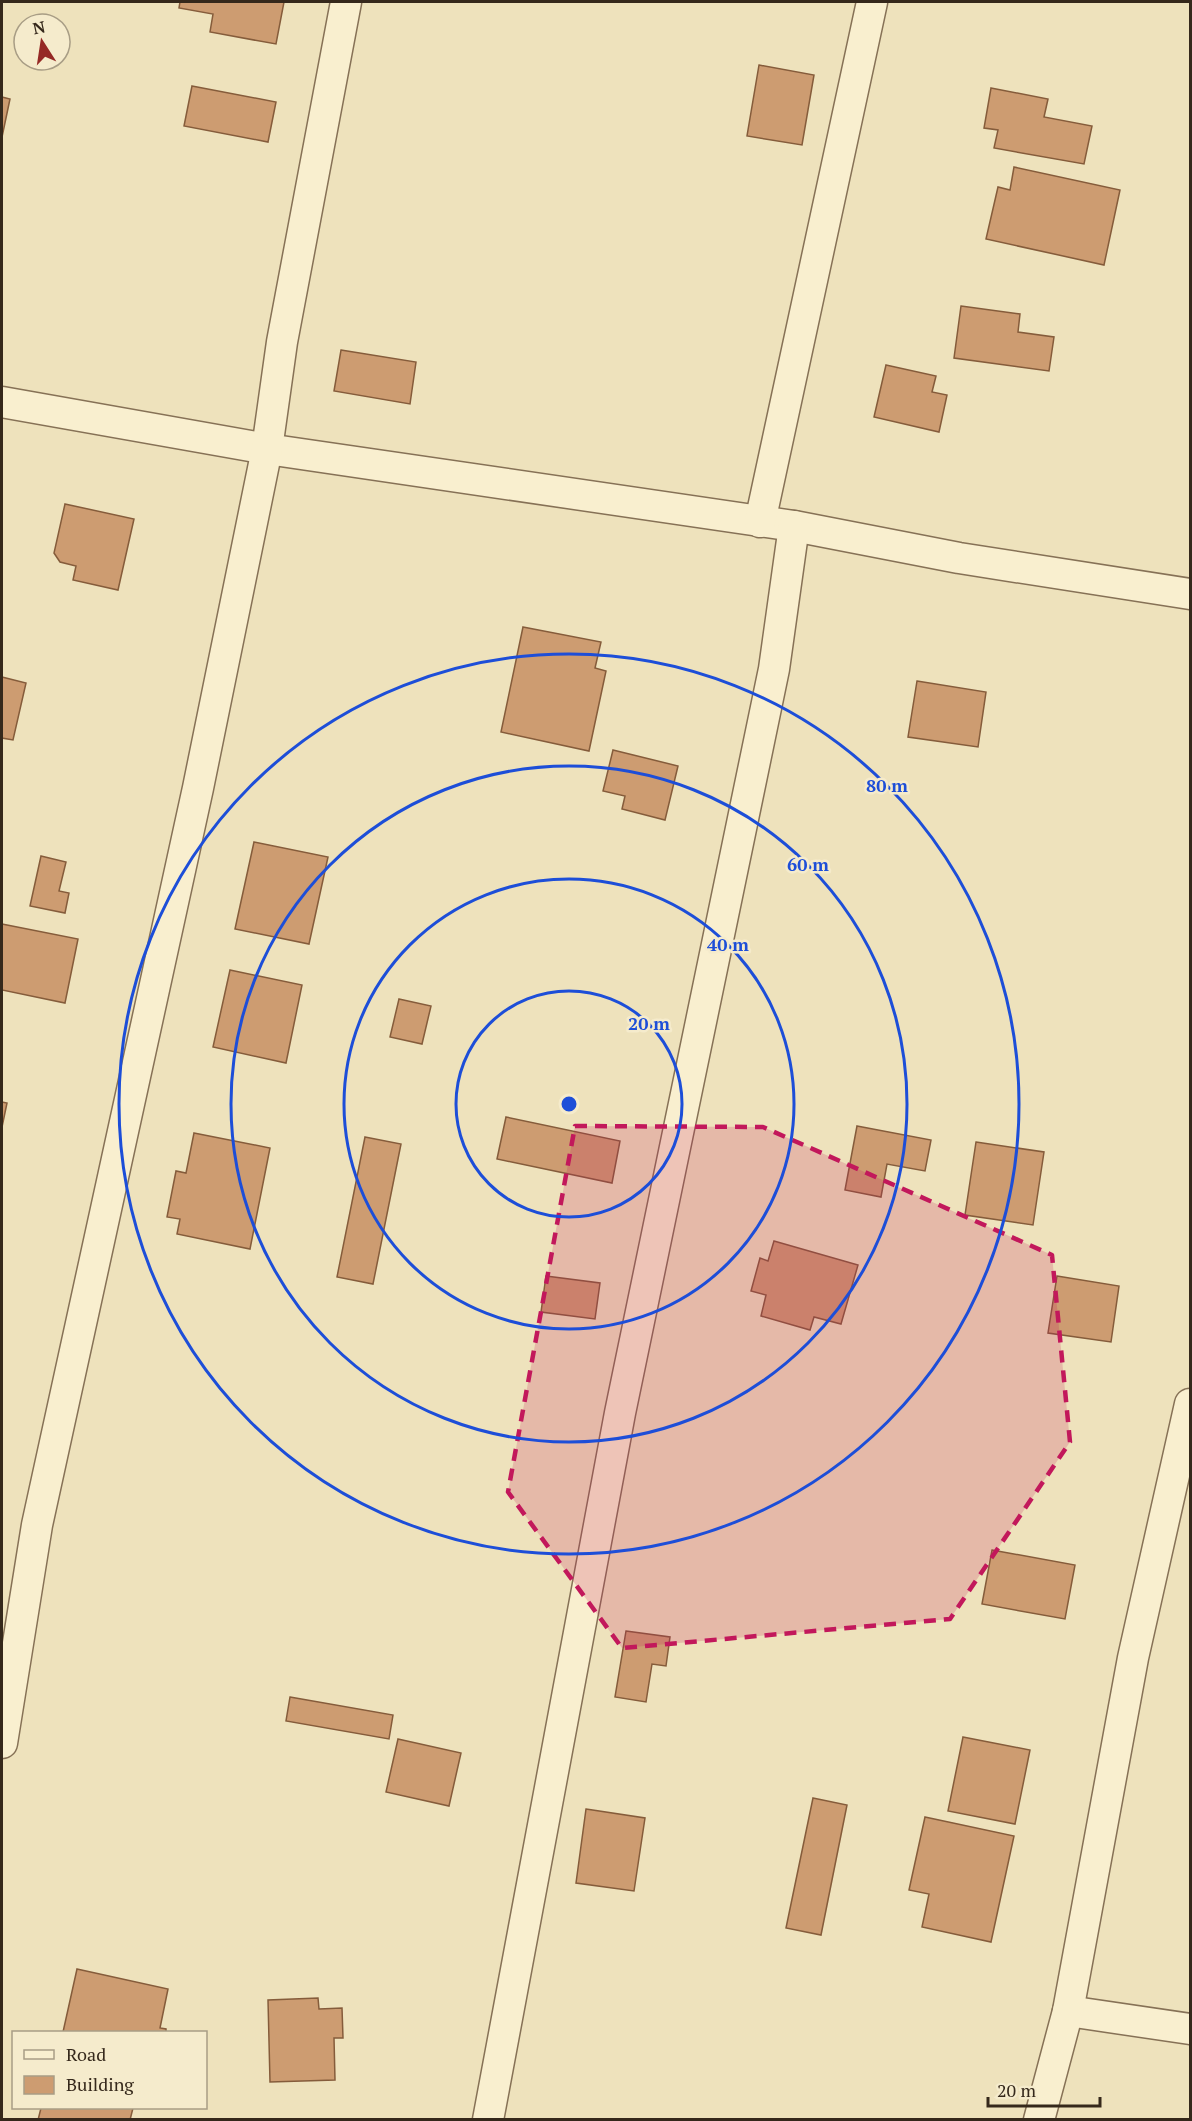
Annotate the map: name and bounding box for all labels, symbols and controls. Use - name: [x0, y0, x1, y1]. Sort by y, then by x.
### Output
- north arrow: [12, 12, 72, 72]
- text: N: [31, 15, 47, 39]
- text: 80 m: [866, 773, 908, 797]
- text: 60 m: [787, 852, 829, 876]
- text: 40 m: [707, 932, 749, 956]
- text: 20 m: [628, 1011, 670, 1035]
- centre of rings: [559, 1094, 579, 1114]
- legend: [12, 2031, 207, 2109]
- text: Road: [66, 2042, 106, 2066]
- scale bar: [988, 2070, 1100, 2108]
- text: Building: [66, 2072, 134, 2096]
- text: 20 m: [997, 2078, 1037, 2102]

